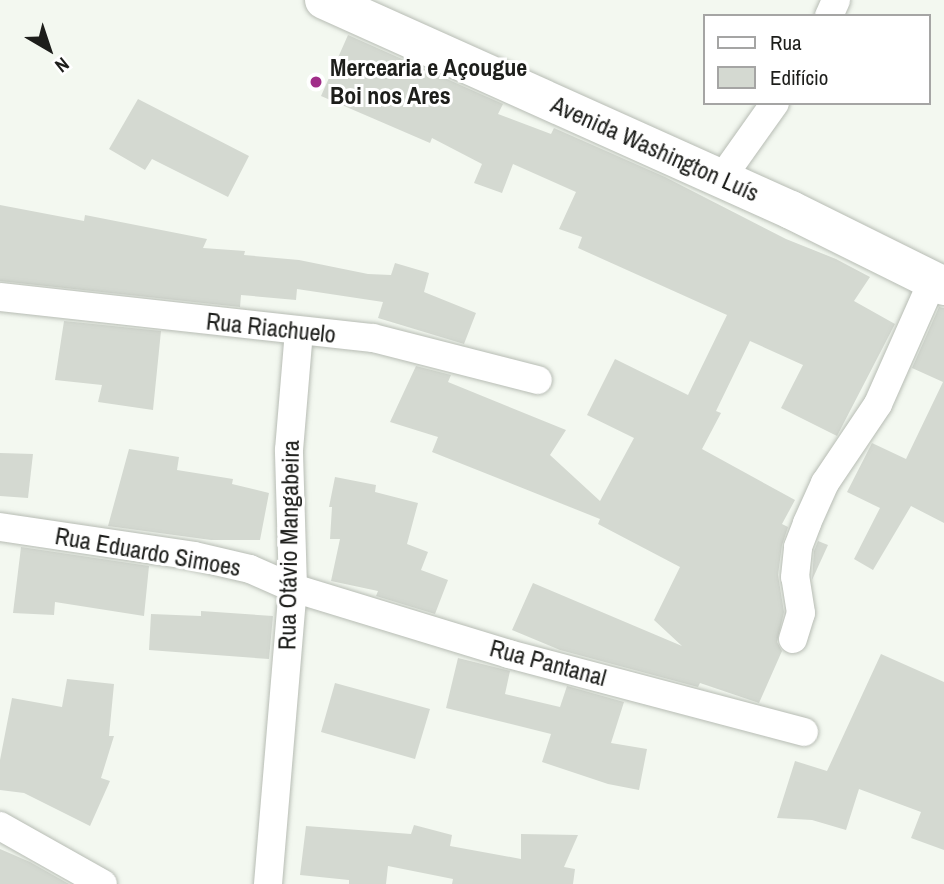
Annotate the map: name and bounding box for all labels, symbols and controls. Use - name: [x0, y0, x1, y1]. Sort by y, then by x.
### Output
- north arrow: [14, 14, 84, 84]
- legend: [702, 14, 930, 105]
- text: Rua: [770, 28, 802, 57]
- text: N: [50, 52, 75, 79]
- place label: Mercearia e Açougue Boi nos Ares: [330, 54, 528, 110]
- text: Edifício: [770, 63, 828, 92]
- marker: Mercearia e Açougue Boi nos Ares: [308, 74, 324, 90]
- street label: Avenida Washington Luís: [547, 90, 763, 208]
- street label: Rua Riachuelo: [205, 307, 337, 349]
- street label: Rua Otávio Mangabeira: [273, 440, 305, 650]
- street label: Rua Eduardo Simoes: [53, 521, 243, 583]
- street label: Rua Pantanal: [487, 634, 609, 692]

